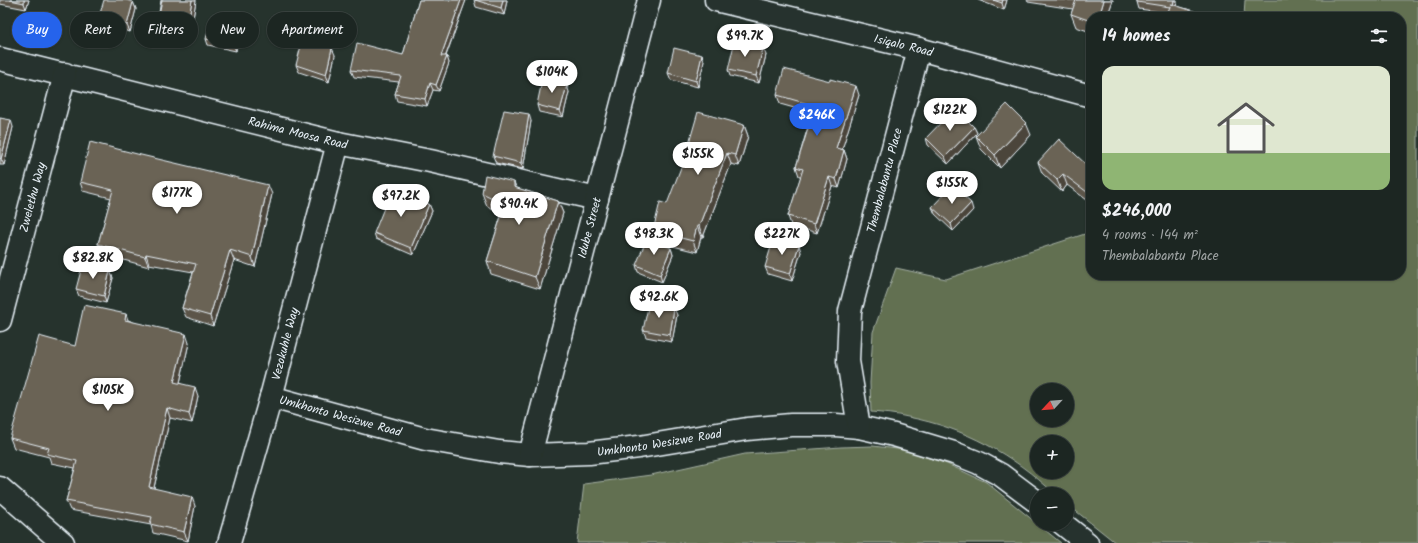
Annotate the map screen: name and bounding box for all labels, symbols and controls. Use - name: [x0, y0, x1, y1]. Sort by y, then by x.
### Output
- chip: Buy: [12, 12, 62, 48]
- chip: Rent: [70, 12, 126, 48]
- chip: Filters: [134, 12, 198, 48]
- chip: New: [206, 12, 259, 48]
- chip: Apartment: [267, 12, 357, 48]
- text: 14 homes: [1102, 23, 1170, 50]
- pin: $99.7K: [712, 24, 778, 58]
- icon: filters: [1368, 25, 1390, 47]
- text: $99.7K: [726, 26, 764, 47]
- street label: Isiqalo Road: [872, 29, 936, 63]
- pin: $104K: [524, 60, 580, 94]
- text: $104K: [535, 62, 569, 83]
- icon: home: [1210, 92, 1282, 164]
- pin: $122K: [922, 98, 978, 132]
- text: $122K: [933, 100, 967, 121]
- pin: $246K: [789, 103, 845, 137]
- text: $246K: [798, 105, 836, 126]
- street label: Rahima Moosa Road: [246, 112, 350, 155]
- street label: Thembalabantu Place: [862, 125, 908, 235]
- pin: $155K: [670, 142, 726, 176]
- text: $155K: [682, 144, 714, 165]
- street label: Zwelethu Way: [15, 160, 51, 234]
- pin: $155K: [924, 171, 980, 205]
- text: $155K: [936, 173, 968, 194]
- pin: $177K: [149, 181, 205, 215]
- text: $177K: [161, 183, 193, 204]
- pin: $97.2K: [368, 184, 434, 218]
- text: $97.2K: [382, 186, 420, 207]
- pin: $90.4K: [486, 192, 552, 226]
- text: $90.4K: [500, 194, 538, 215]
- street label: Idube Street: [573, 195, 607, 260]
- text: $246,000: [1102, 198, 1171, 225]
- pin: $98.3K: [621, 222, 687, 256]
- pin: $227K: [754, 222, 810, 256]
- text: $98.3K: [634, 224, 674, 245]
- text: $227K: [764, 224, 800, 245]
- text: 4 rooms · 144 m²: [1102, 225, 1198, 246]
- pin: $82.8K: [60, 246, 126, 280]
- text: Thembalabantu Place: [1102, 246, 1219, 267]
- text: $82.8K: [72, 248, 114, 269]
- pin: $92.6K: [626, 285, 692, 319]
- text: $92.6K: [639, 287, 679, 308]
- street label: Vezokuhle Way: [267, 305, 304, 382]
- pin: $105K: [80, 378, 136, 412]
- text: $105K: [92, 380, 124, 401]
- north arrow: [1030, 383, 1074, 427]
- map controls: [1030, 383, 1074, 531]
- street label: Umkhonto Wesizwe Road: [277, 391, 405, 442]
- street label: Umkhonto Wesizwe Road: [596, 424, 724, 462]
- button: +: [1030, 435, 1074, 479]
- button: −: [1030, 487, 1074, 531]

